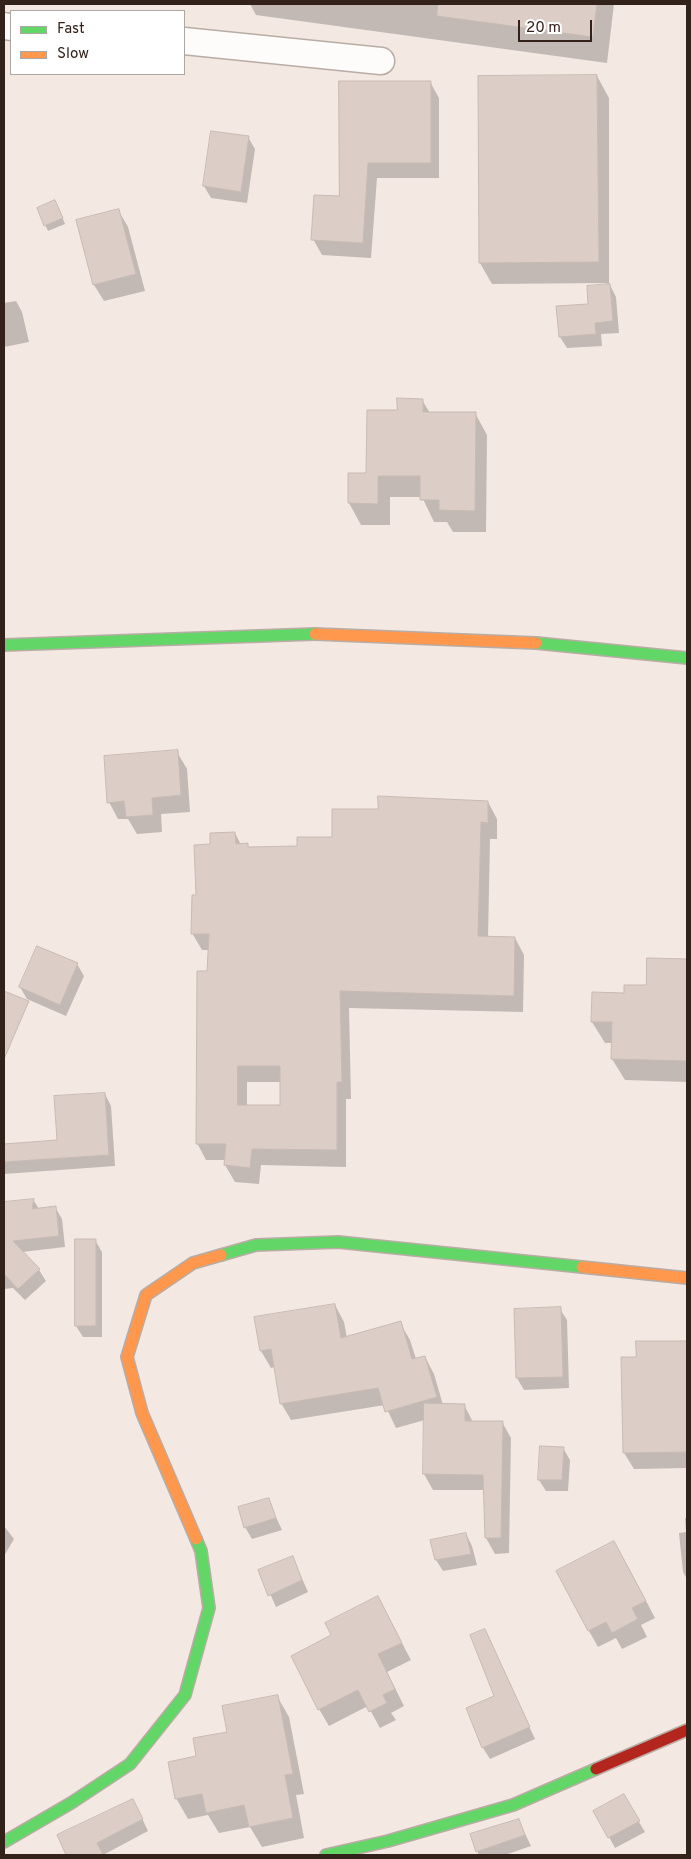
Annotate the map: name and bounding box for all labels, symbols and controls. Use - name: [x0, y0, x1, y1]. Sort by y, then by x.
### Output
- legend: [10, 10, 185, 75]
- scale bar: [521, 10, 595, 42]
- text: 20 m: [526, 19, 561, 38]
- text: Fast: [57, 20, 85, 39]
- text: Slow: [57, 45, 89, 64]

